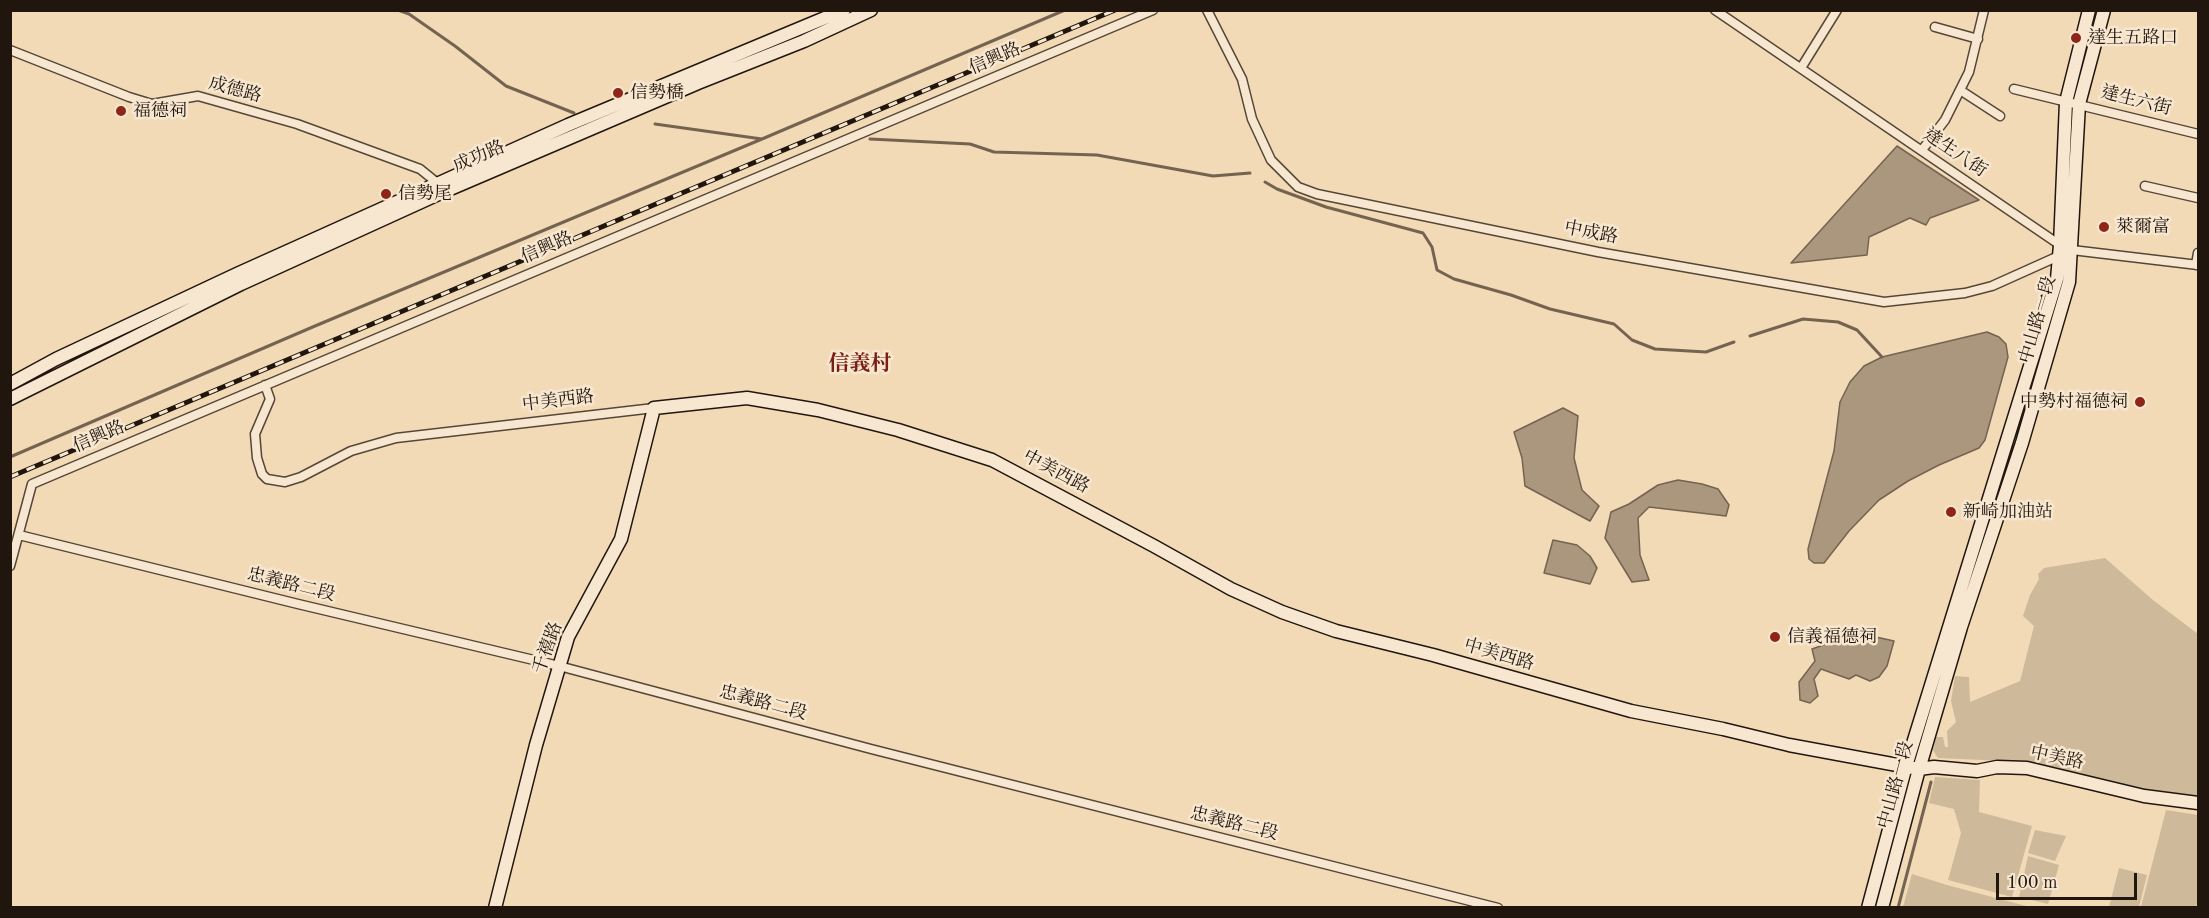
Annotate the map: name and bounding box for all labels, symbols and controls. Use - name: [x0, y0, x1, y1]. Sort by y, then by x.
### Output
- place label: 達生五路口: [2088, 27, 2178, 49]
- marker: 達生五路口: [2069, 31, 2083, 45]
- street label: 信興路: [966, 39, 1024, 79]
- street label: 成德路: [206, 73, 264, 107]
- place label: 信勢橋: [630, 82, 684, 104]
- street label: 達生六街: [2098, 82, 2174, 120]
- marker: 信勢橋: [611, 86, 625, 100]
- place label: 福德祠: [133, 100, 187, 122]
- marker: 福德祠: [114, 104, 128, 118]
- street label: 達生八街: [1919, 124, 1991, 182]
- street label: 成功路: [450, 137, 508, 177]
- place label: 信勢尾: [398, 183, 452, 205]
- marker: 信勢尾: [379, 187, 393, 201]
- place label: 萊爾富: [2116, 216, 2170, 238]
- street label: 中成路: [1562, 217, 1620, 249]
- marker: 萊爾富: [2097, 220, 2111, 234]
- street label: 信興路: [518, 228, 576, 268]
- street label: 中山路一段: [2015, 274, 2061, 366]
- district label: 信義村: [829, 351, 891, 377]
- street label: 中美西路: [521, 386, 595, 416]
- place label: 中勢村福德祠: [2020, 391, 2128, 413]
- marker: 中勢村福德祠: [2133, 395, 2147, 409]
- street label: 信興路: [70, 417, 128, 457]
- street label: 中美西路: [1019, 446, 1093, 498]
- place label: 新崎加油站: [1963, 501, 2053, 523]
- marker: 新崎加油站: [1944, 505, 1958, 519]
- street label: 忠義路二段: [245, 564, 337, 606]
- street label: 千禧路: [529, 619, 567, 677]
- place label: 信義福德祠: [1787, 626, 1877, 648]
- marker: 信義福德祠: [1768, 630, 1782, 644]
- street label: 中美西路: [1461, 635, 1537, 675]
- street label: 忠義路二段: [717, 681, 809, 725]
- street label: 中山路一段: [1874, 739, 1918, 831]
- street label: 中美路: [2028, 742, 2086, 774]
- street label: 忠義路二段: [1188, 803, 1280, 845]
- scale bar: [1999, 861, 2140, 899]
- text: 100 m: [2007, 874, 2058, 892]

